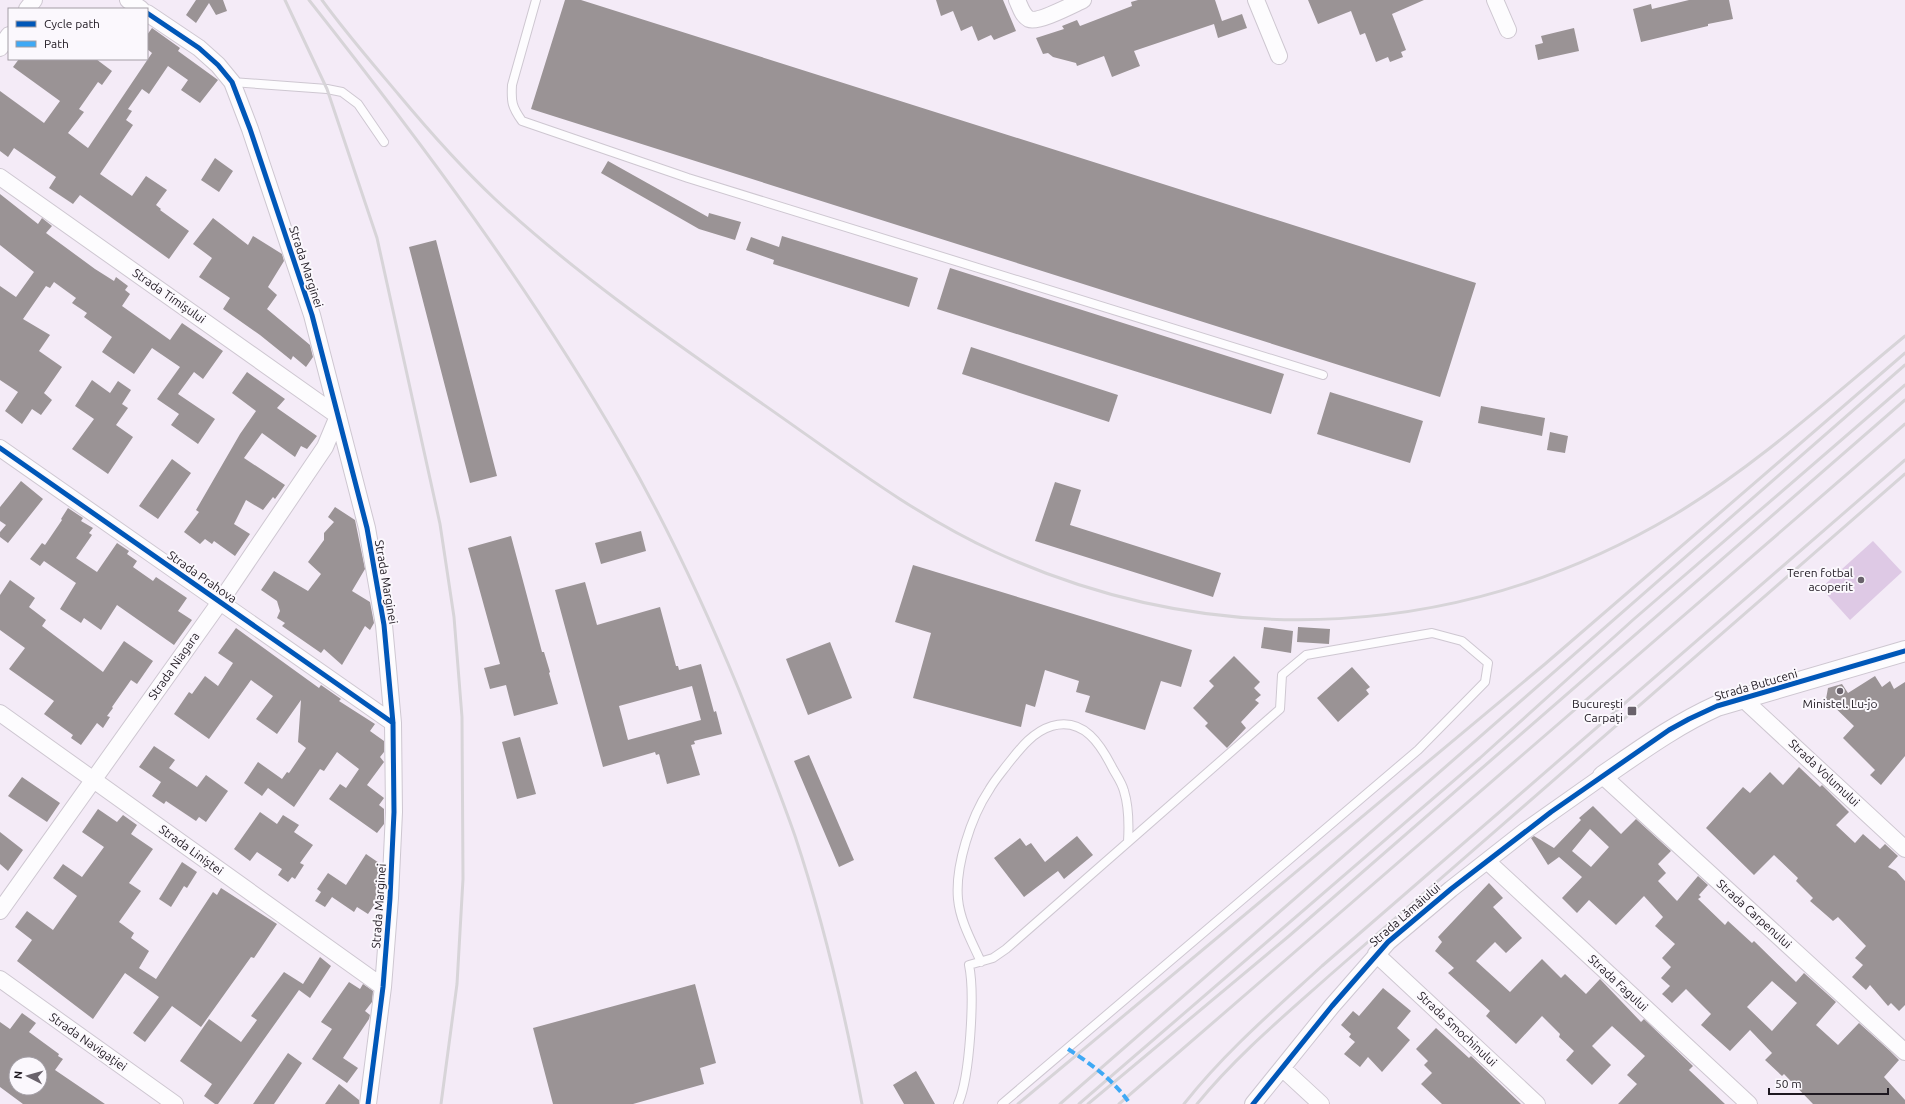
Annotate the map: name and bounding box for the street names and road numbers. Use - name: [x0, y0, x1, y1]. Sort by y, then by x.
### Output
- street label: Strada Marginei: [287, 224, 326, 309]
- street label: Strada Timișului: [130, 266, 208, 326]
- street label: Strada Marginei: [373, 539, 400, 625]
- street label: Strada Prahova: [165, 548, 239, 605]
- street label: Strada Niagara: [146, 630, 202, 702]
- street label: Strada Butuceni: [1713, 666, 1799, 703]
- street label: Strada Volumului: [1786, 737, 1862, 809]
- street label: Strada Liniștei: [157, 822, 226, 877]
- street label: Strada Marginei: [369, 863, 388, 949]
- street label: Strada Carpenului: [1714, 877, 1794, 951]
- street label: Strada Lămâiului: [1367, 880, 1443, 949]
- street label: Strada Fagului: [1586, 952, 1651, 1013]
- street label: Strada Smochinului: [1415, 989, 1500, 1069]
- street label: Strada Navigației: [47, 1010, 130, 1073]

